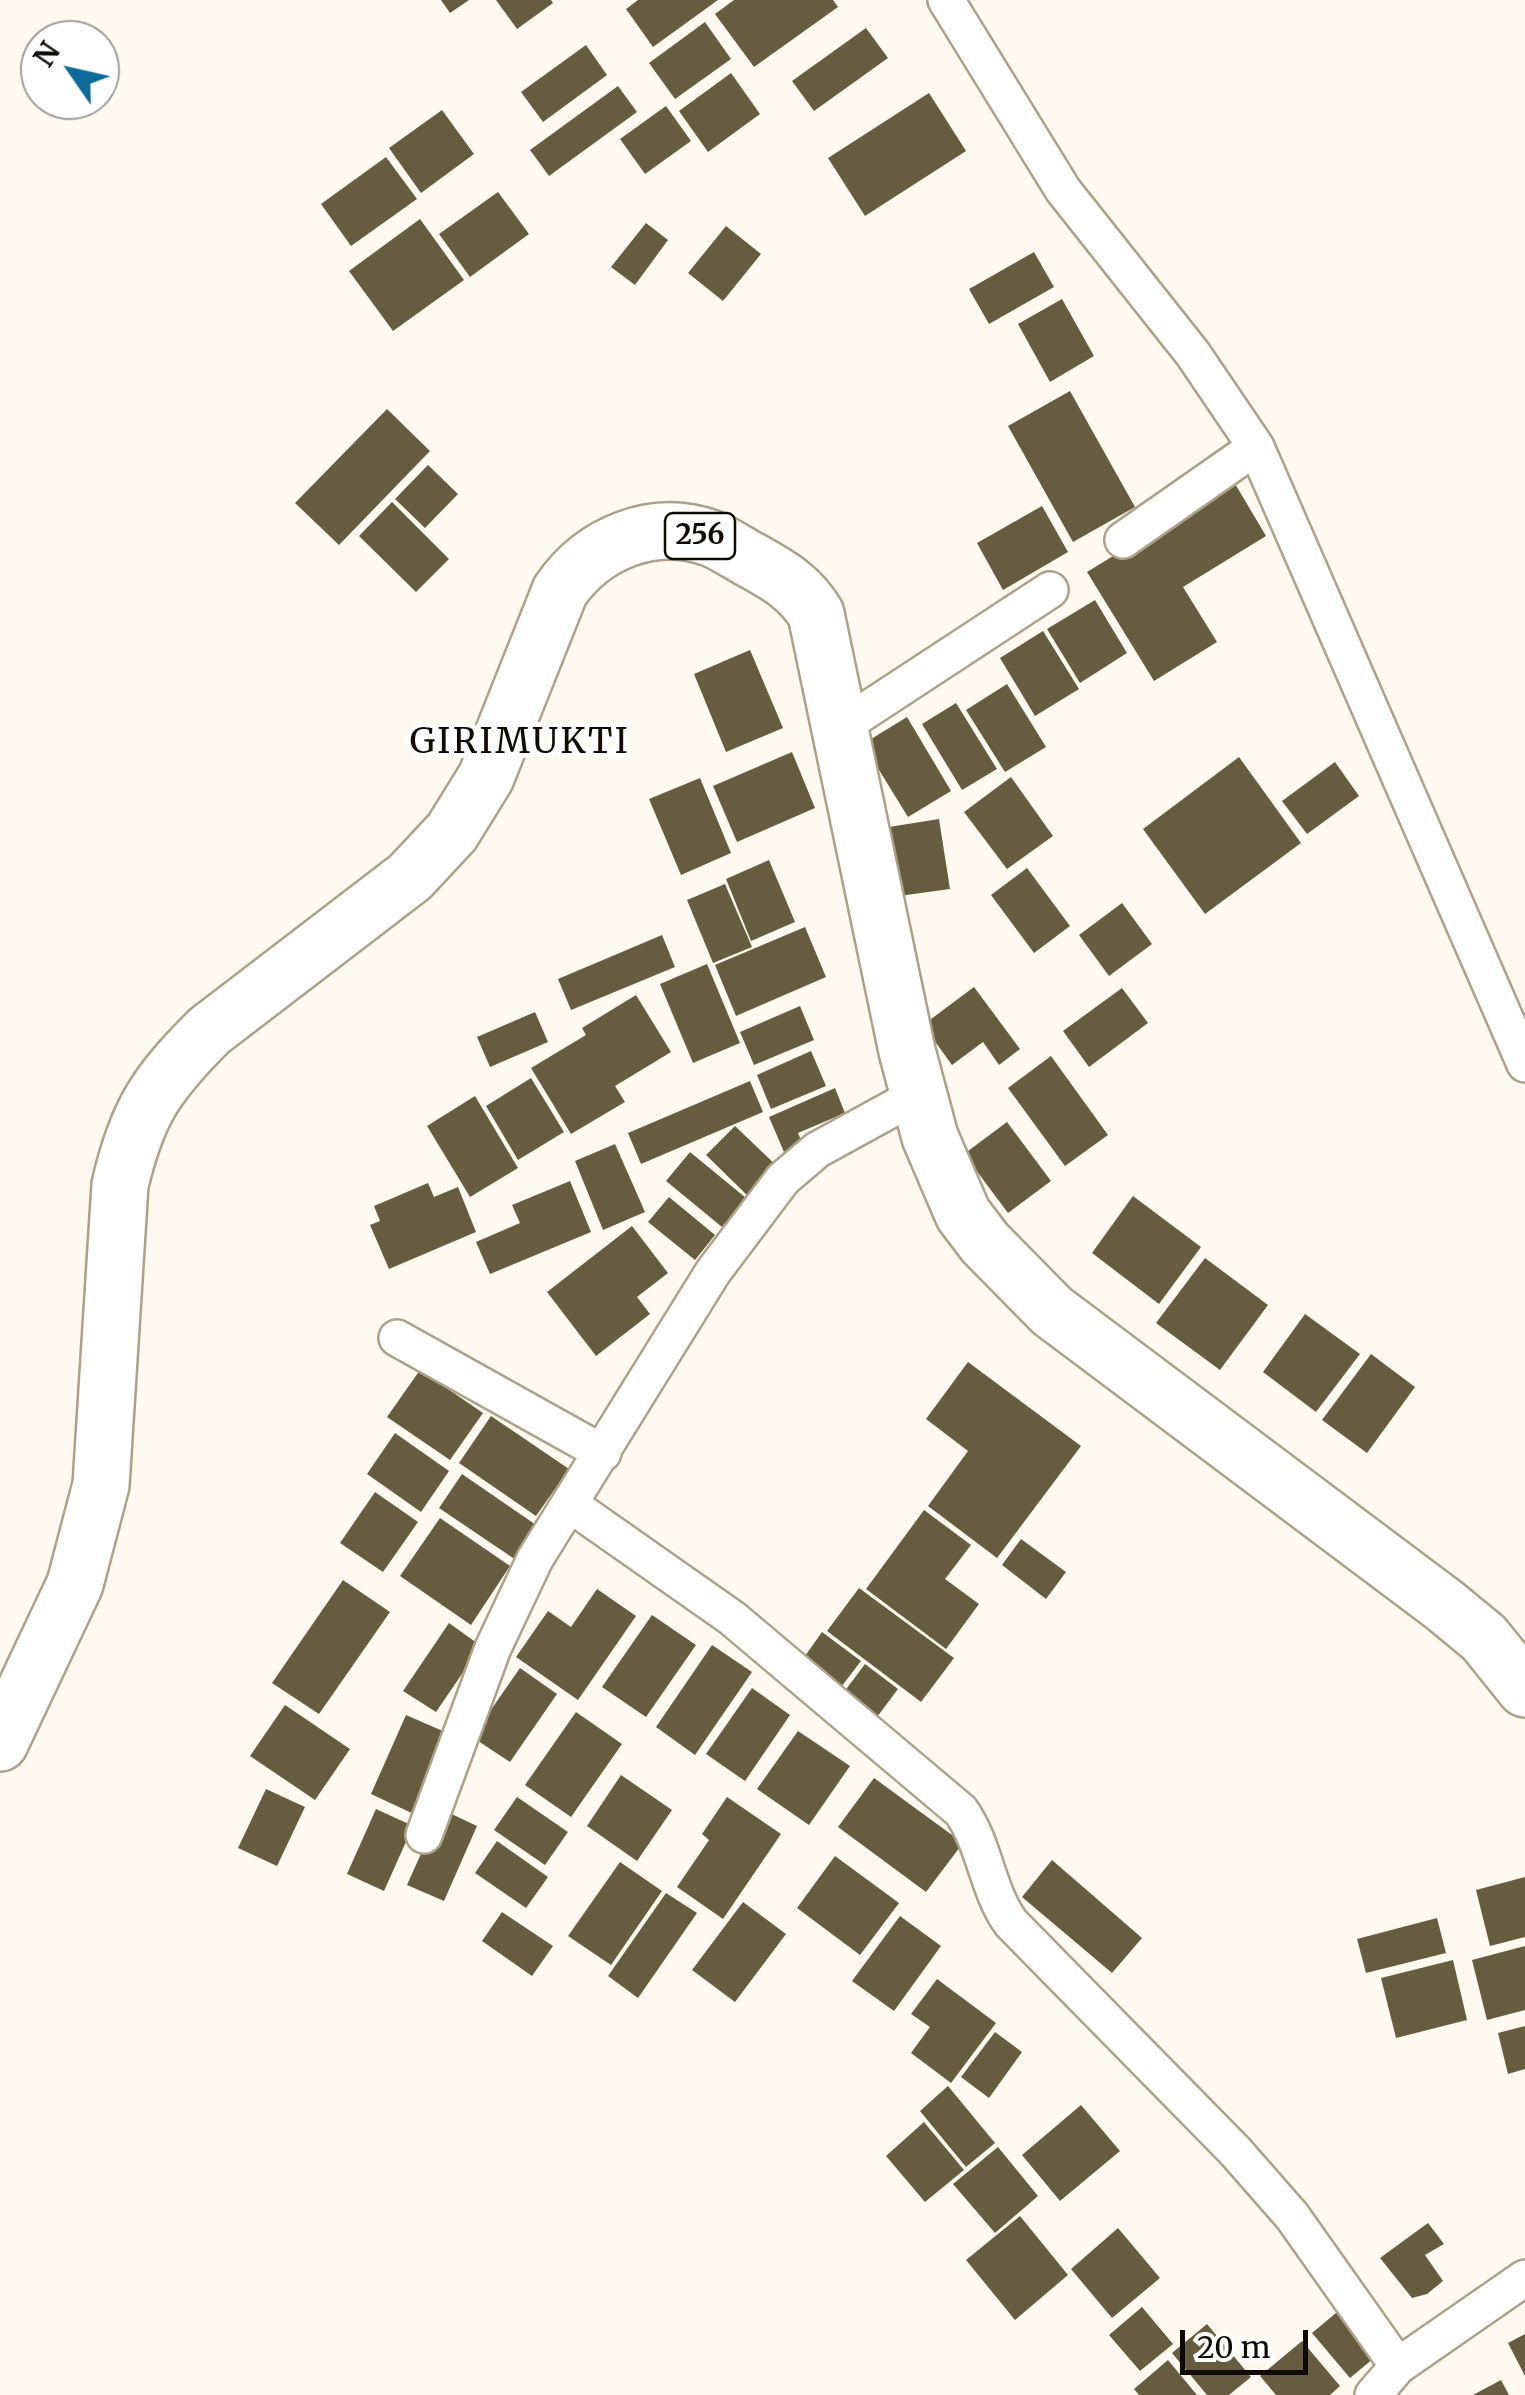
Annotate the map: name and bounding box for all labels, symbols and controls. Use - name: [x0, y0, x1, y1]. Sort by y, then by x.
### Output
- north arrow: [20, 20, 120, 120]
- text: N: [26, 35, 68, 74]
- road number: 256: [665, 513, 735, 559]
- district label: GIRIMUKTI: [410, 722, 630, 764]
- scale bar: [1185, 2310, 1312, 2372]
- text: 20 m: [1197, 2328, 1270, 2366]

